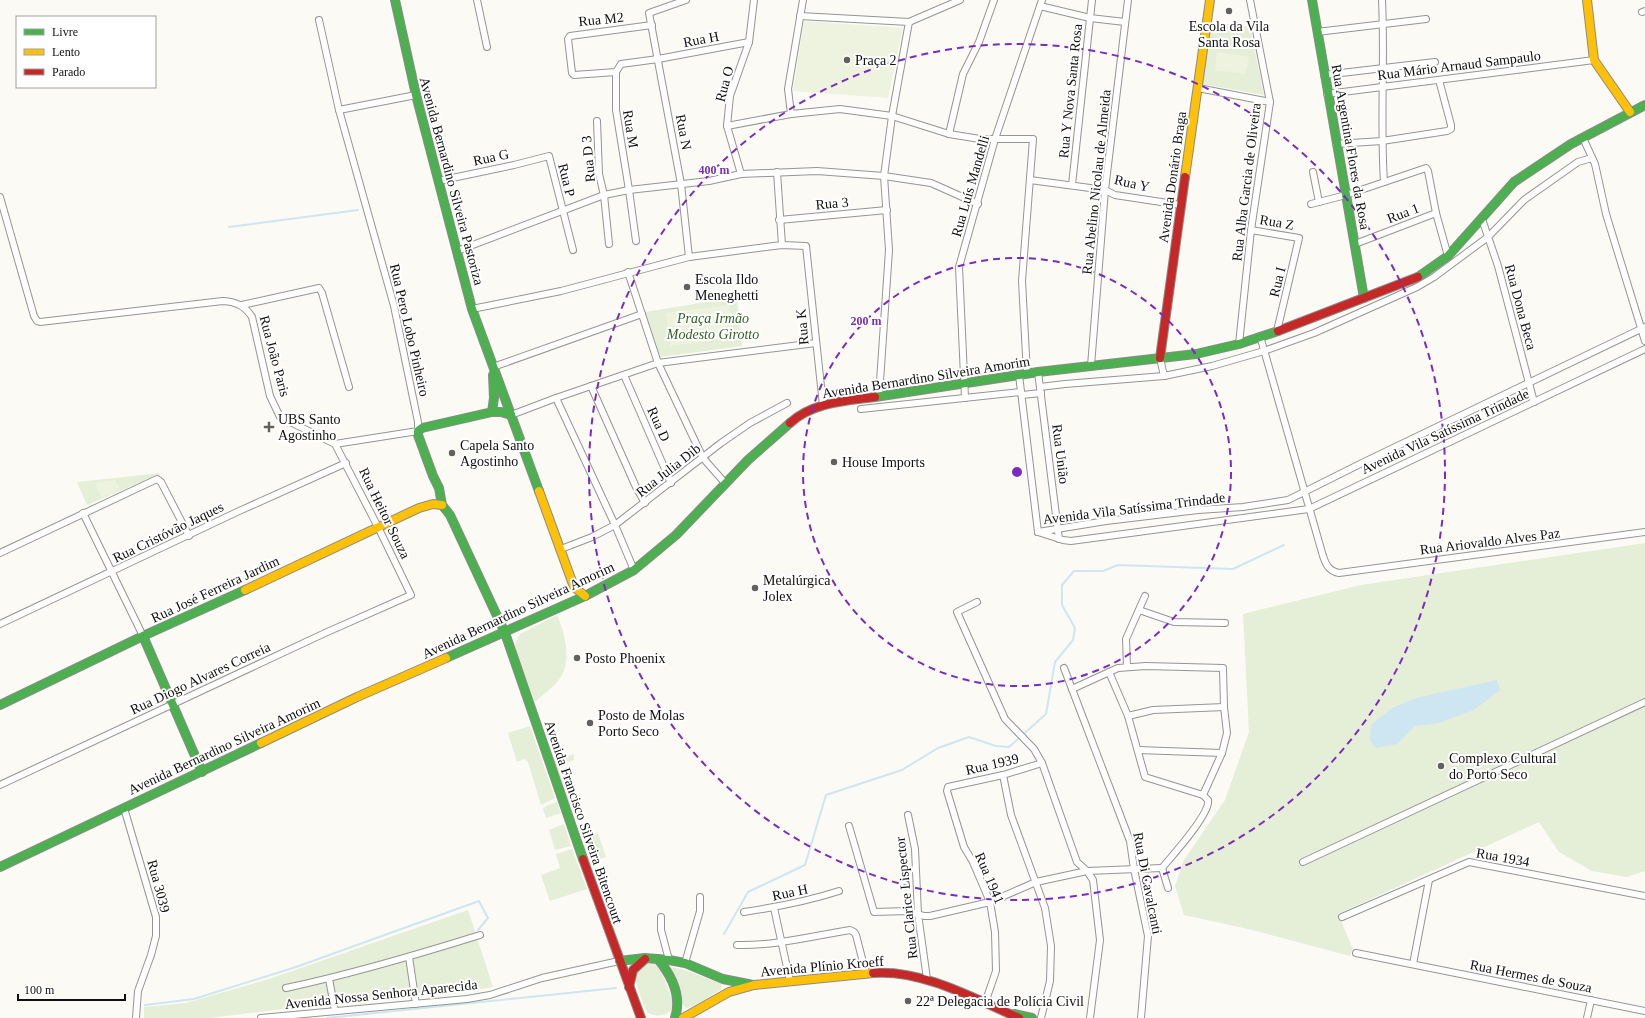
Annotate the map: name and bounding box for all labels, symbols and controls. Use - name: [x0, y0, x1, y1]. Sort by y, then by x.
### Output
- marker: Escola da Vila Santa Rosa: [1224, 6, 1234, 16]
- street label: Rua M2: [578, 10, 624, 29]
- legend: [16, 16, 156, 88]
- place label: Escola da Vila Santa Rosa: [1189, 19, 1270, 50]
- street label: Rua Y Nova Santa Rosa: [1056, 22, 1085, 159]
- text: Livre: [52, 25, 78, 39]
- street label: Rua H: [682, 29, 720, 50]
- text: Lento: [52, 45, 80, 59]
- street label: Rua Mário Arnaud Sampaulo: [1377, 48, 1542, 83]
- place label: Praça 2: [855, 53, 897, 68]
- marker: Praça 2: [842, 55, 852, 65]
- street label: Rua Argentina Flores da Rosa: [1329, 63, 1373, 232]
- text: Parado: [52, 65, 85, 79]
- street label: Rua O: [713, 65, 736, 104]
- street label: Avenida Bernardino Silveira Pastoriza: [416, 75, 487, 288]
- street label: Rua Abelino Nicolau de Almeida: [1079, 88, 1114, 275]
- street label: Rua Alba Garcia de Oliveira: [1229, 101, 1264, 262]
- street label: Rua M: [620, 109, 641, 150]
- street label: Avenida Donário Braga: [1156, 110, 1189, 244]
- street label: Rua N: [673, 113, 694, 151]
- street label: Rua Luís Mandelli: [949, 134, 992, 239]
- street label: Rua D 3: [579, 135, 598, 183]
- street label: Rua G: [472, 146, 510, 169]
- street label: Rua P: [555, 162, 578, 199]
- text: 400 m: [699, 163, 730, 177]
- street label: Rua Y: [1113, 172, 1151, 195]
- street label: Rua 3: [815, 195, 849, 212]
- street label: Rua 1: [1385, 201, 1421, 226]
- street label: Rua Z: [1259, 212, 1295, 233]
- street label: Rua Pero Lobo Pinheiro: [387, 262, 432, 398]
- street label: Rua Dona Beca: [1502, 263, 1539, 352]
- street label: Rua I: [1266, 265, 1289, 299]
- place label: Escola Ildo Meneghetti: [695, 272, 759, 303]
- marker: Escola Ildo Meneghetti: [682, 282, 692, 292]
- street label: Rua K: [793, 308, 812, 346]
- park label: Praça Irmão Modesto Girotto: [666, 311, 759, 342]
- street label: Rua João Paris: [257, 314, 293, 398]
- text: 200 m: [851, 314, 882, 328]
- street label: Avenida Bernardino Silveira Amorim: [821, 354, 1031, 401]
- street label: Avenida Vila Satíssima Trindade: [1359, 386, 1531, 477]
- street label: Rua D: [644, 405, 673, 444]
- place label: UBS Santo Agostinho: [278, 412, 341, 443]
- marker: UBS Santo Agostinho: [263, 421, 275, 433]
- street label: Rua União: [1049, 423, 1072, 485]
- place label: Capela Santo Agostinho: [460, 438, 534, 469]
- street label: Rua Julia Dib: [633, 441, 703, 500]
- marker: Capela Santo Agostinho: [447, 448, 457, 458]
- place label: House Imports: [842, 455, 925, 470]
- marker: House Imports: [829, 457, 839, 467]
- street label: Rua Heitor Souza: [356, 465, 413, 562]
- centre of rings: [1010, 465, 1024, 479]
- street label: Avenida Vila Satíssima Trindade: [1042, 490, 1226, 527]
- street label: Rua Cristóvão Jaques: [110, 499, 226, 566]
- street label: Rua Ariovaldo Alves Paz: [1419, 525, 1561, 558]
- street label: Rua José Ferreira Jardim: [149, 553, 282, 626]
- street label: Avenida Bernardino Silveira Amorim: [420, 559, 617, 662]
- place label: Metalúrgica Jolex: [763, 573, 831, 604]
- marker: Metalúrgica Jolex: [750, 583, 760, 593]
- street label: Rua Diogo Alvares Correia: [128, 639, 273, 718]
- place label: Posto Phoenix: [585, 651, 666, 666]
- marker: Posto Phoenix: [572, 653, 582, 663]
- street label: Avenida Bernardino Silveira Amorim: [126, 695, 323, 798]
- place label: Posto de Molas Porto Seco: [598, 708, 684, 739]
- marker: Posto de Molas Porto Seco: [585, 718, 595, 728]
- street label: Avenida Francisco Silveira Bitencourt: [542, 719, 625, 926]
- street label: Rua 1939: [964, 751, 1020, 778]
- place label: Complexo Cultural do Porto Seco: [1449, 751, 1557, 782]
- marker: Complexo Cultural do Porto Seco: [1436, 761, 1446, 771]
- street label: Rua Di Cavalcanti: [1130, 831, 1165, 935]
- street label: Rua Clarice Lispector: [893, 836, 920, 960]
- street label: Rua 1934: [1475, 845, 1531, 870]
- street label: Rua 1941: [972, 850, 1007, 906]
- street label: Rua 3039: [144, 858, 173, 914]
- street label: Rua H: [771, 881, 809, 904]
- street label: Avenida Plínio Kroeff: [760, 954, 885, 979]
- street label: Rua Hermes de Souza: [1469, 957, 1594, 996]
- scale bar: [18, 976, 125, 1002]
- street label: Avenida Nossa Senhora Aparecida: [284, 977, 479, 1012]
- text: 100 m: [24, 983, 55, 997]
- place label: 22ª Delegacia de Polícia Civil: [916, 994, 1084, 1009]
- marker: 22ª Delegacia de Polícia Civil: [903, 996, 913, 1006]

